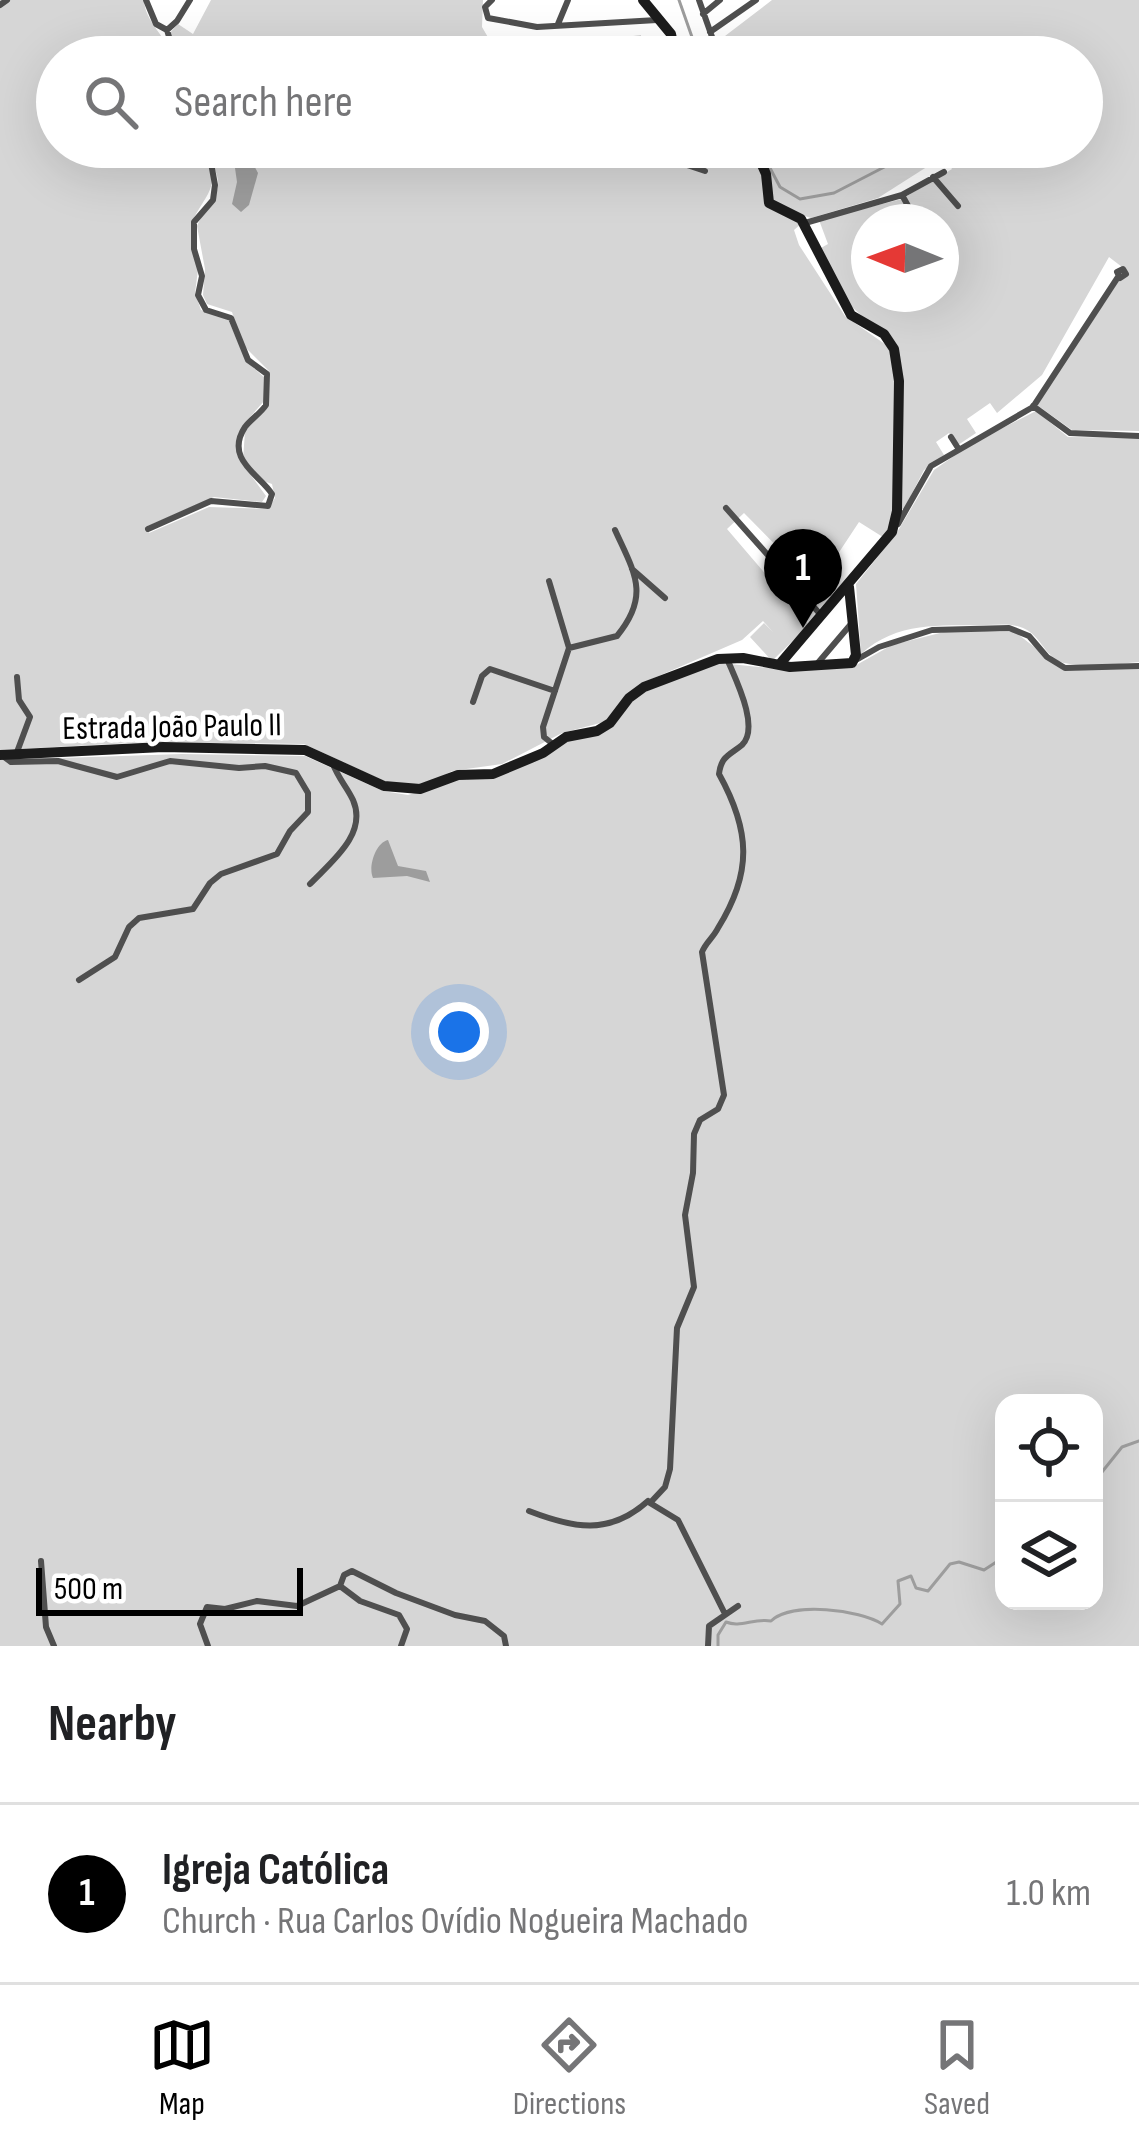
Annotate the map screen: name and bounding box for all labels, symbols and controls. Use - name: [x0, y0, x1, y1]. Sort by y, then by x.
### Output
- search box: [36, 36, 1103, 168]
- icon: search: [78, 69, 144, 135]
- text: Search here: [174, 75, 353, 130]
- north arrow: [851, 204, 959, 312]
- pin: 1: [764, 529, 842, 628]
- street label: Estrada João Paulo II: [62, 705, 282, 749]
- your location: [429, 1002, 489, 1062]
- map controls: [995, 1394, 1103, 1610]
- button: locate: [995, 1394, 1103, 1502]
- button: layers: [995, 1502, 1103, 1610]
- scale bar: [36, 1562, 303, 1615]
- text: 500 m: [54, 1569, 123, 1609]
- text: Nearby: [48, 1694, 177, 1755]
- text: Igreja Católica: [162, 1843, 389, 1898]
- text: 1: [79, 1870, 95, 1917]
- text: 1.0 km: [1007, 1870, 1091, 1917]
- text: Church · Rua Carlos Ovídio Nogueira Machado: [162, 1898, 749, 1945]
- tab: Map: [149, 2012, 215, 2124]
- tab: Directions: [513, 2012, 626, 2124]
- tab: Saved: [924, 2012, 990, 2124]

